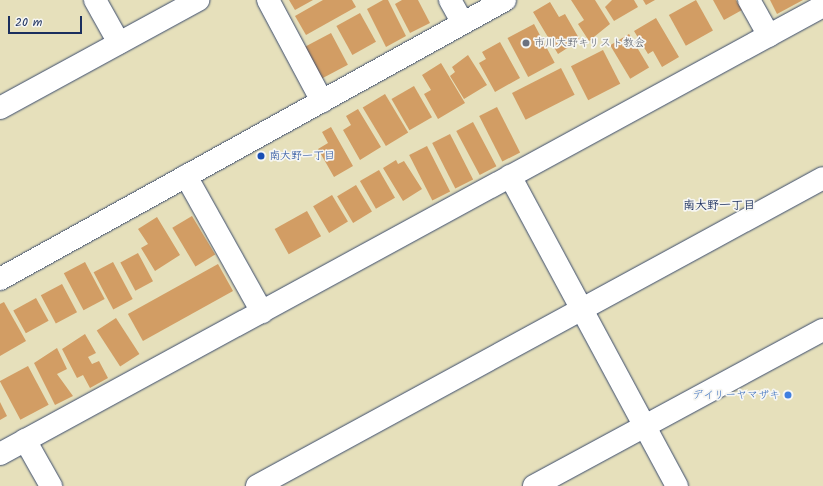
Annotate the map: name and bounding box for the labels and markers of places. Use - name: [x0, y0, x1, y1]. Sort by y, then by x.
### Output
- place label: 市川大野キリスト教会: [534, 36, 644, 50]
- marker: 市川大野キリスト教会: [521, 38, 531, 48]
- place label: 南大野一丁目: [269, 149, 335, 163]
- marker: 南大野一丁目: [256, 151, 266, 161]
- place label: デイリーヤマザキ: [692, 388, 780, 402]
- marker: デイリーヤマザキ: [783, 390, 793, 400]

